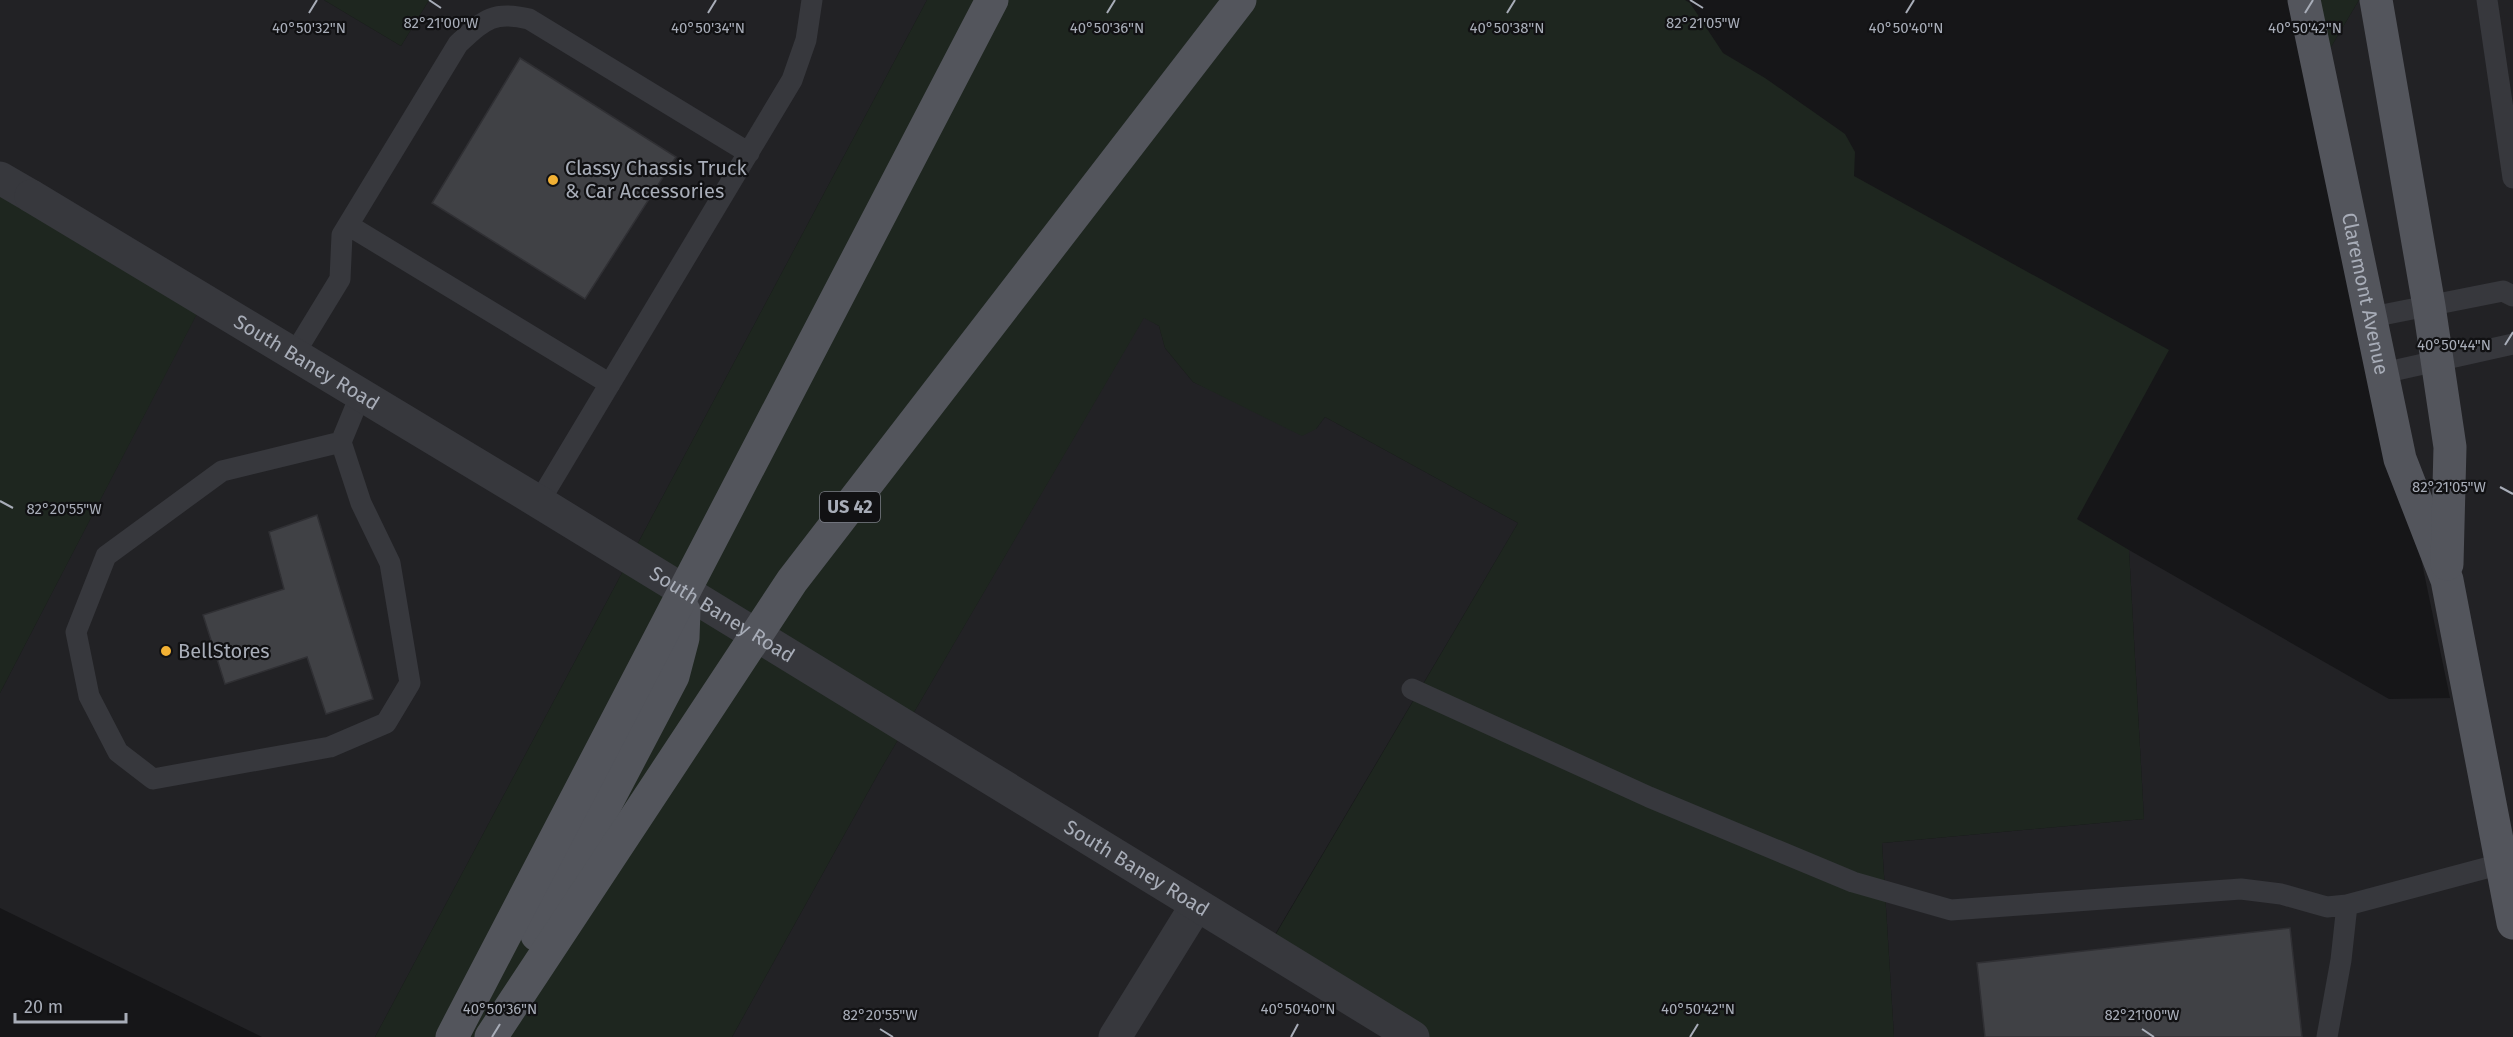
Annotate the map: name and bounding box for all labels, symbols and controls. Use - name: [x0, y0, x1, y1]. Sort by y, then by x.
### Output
- text: 82°21'00"W: [403, 14, 479, 32]
- text: 82°21'05"W: [1666, 14, 1741, 32]
- text: 40°50'32"N: [272, 19, 346, 37]
- text: 40°50'34"N: [671, 19, 745, 37]
- text: 40°50'36"N: [1070, 19, 1144, 37]
- text: 40°50'38"N: [1470, 19, 1544, 37]
- text: 40°50'40"N: [1868, 19, 1944, 37]
- text: 40°50'42"N: [2268, 19, 2342, 37]
- place label: Classy Chassis Truck & Car Accessories: [565, 156, 748, 203]
- marker: Classy Chassis Truck & Car Accessories: [546, 173, 560, 187]
- street label: Claremont Avenue: [2337, 210, 2394, 377]
- street label: South Baney Road: [230, 309, 384, 415]
- text: 40°50'44"N: [2417, 336, 2491, 354]
- text: 82°21'05"W: [2412, 478, 2487, 496]
- road number: US 42: [820, 492, 880, 522]
- text: 82°20'55"W: [26, 500, 102, 518]
- street label: South Baney Road: [646, 561, 799, 668]
- place label: BellStores: [178, 639, 270, 663]
- marker: BellStores: [159, 644, 173, 658]
- street label: South Baney Road: [1060, 815, 1214, 921]
- scale bar: [15, 986, 126, 1024]
- text: 20 m: [24, 996, 63, 1018]
- text: 40°50'36"N: [463, 1000, 537, 1018]
- text: 40°50'40"N: [1260, 1000, 1336, 1018]
- text: 40°50'42"N: [1661, 1000, 1735, 1018]
- text: 82°20'55"W: [842, 1006, 918, 1024]
- text: 82°21'00"W: [2104, 1006, 2180, 1024]

